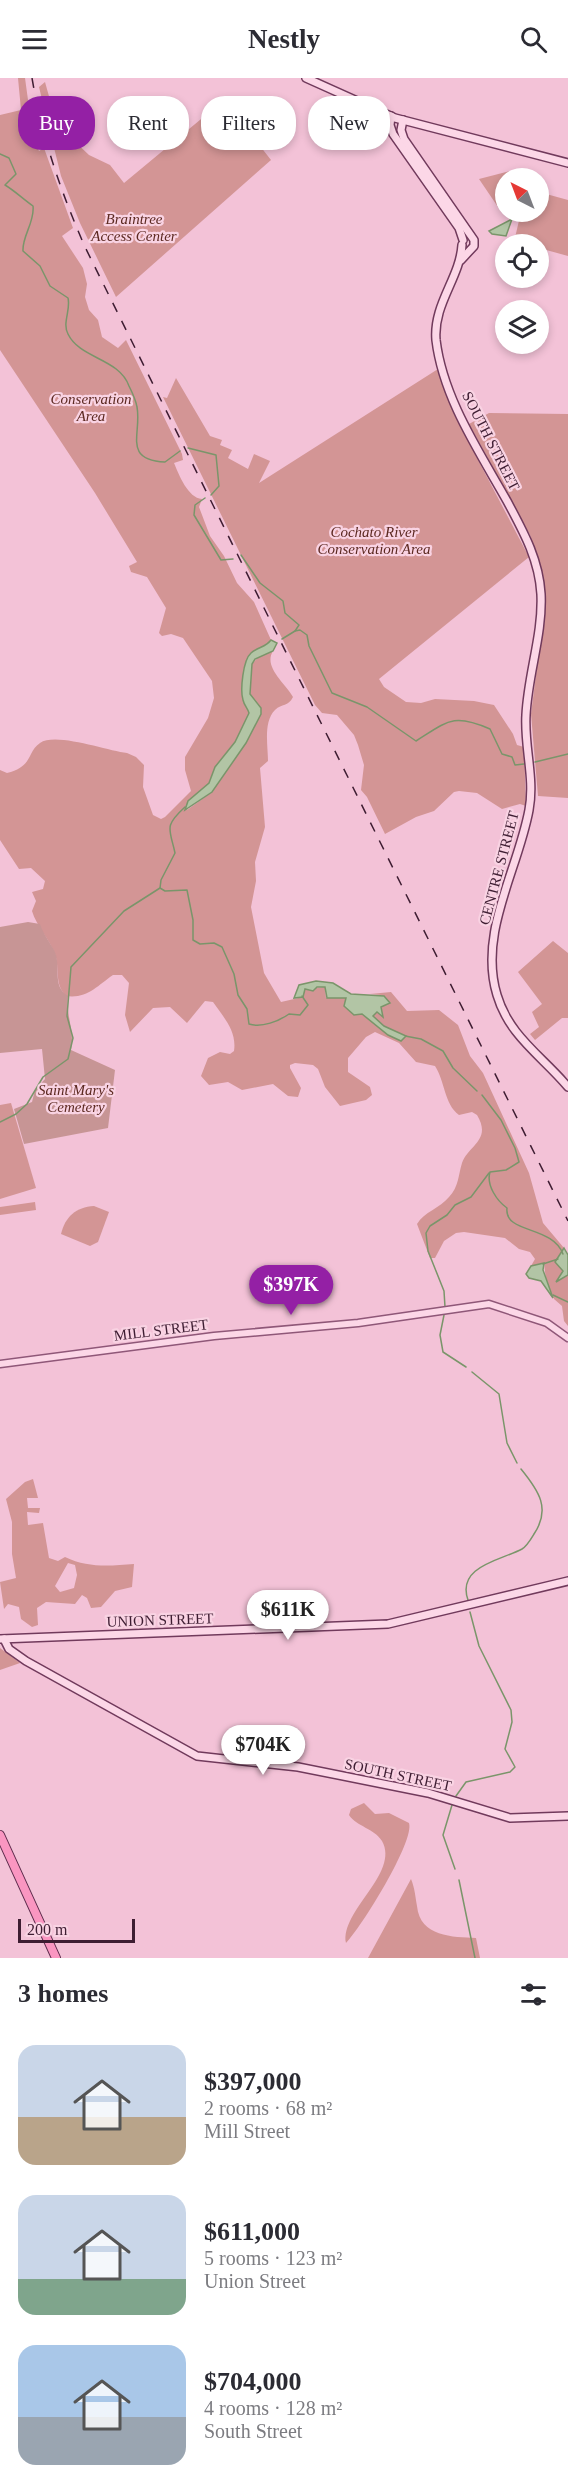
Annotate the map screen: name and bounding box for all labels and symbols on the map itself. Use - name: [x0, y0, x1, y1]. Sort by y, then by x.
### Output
- north arrow: [495, 168, 549, 222]
- park label: Braintree Access Center: [90, 211, 177, 244]
- street label: SOUTH STREET: [459, 389, 523, 493]
- park label: Conservation Area: [51, 391, 131, 424]
- park label: Cochato River Conservation Area: [318, 524, 430, 557]
- street label: CENTRE STREET: [476, 809, 522, 927]
- park label: Saint Mary's Cemetery: [38, 1082, 114, 1115]
- pin: $397K: [249, 1265, 333, 1316]
- street label: MILL STREET: [113, 1316, 209, 1344]
- pin: $611K: [246, 1590, 330, 1641]
- street label: UNION STREET: [106, 1610, 214, 1630]
- pin: $704K: [221, 1725, 305, 1776]
- street label: SOUTH STREET: [343, 1756, 453, 1794]
- scale bar: [18, 1916, 135, 1944]

